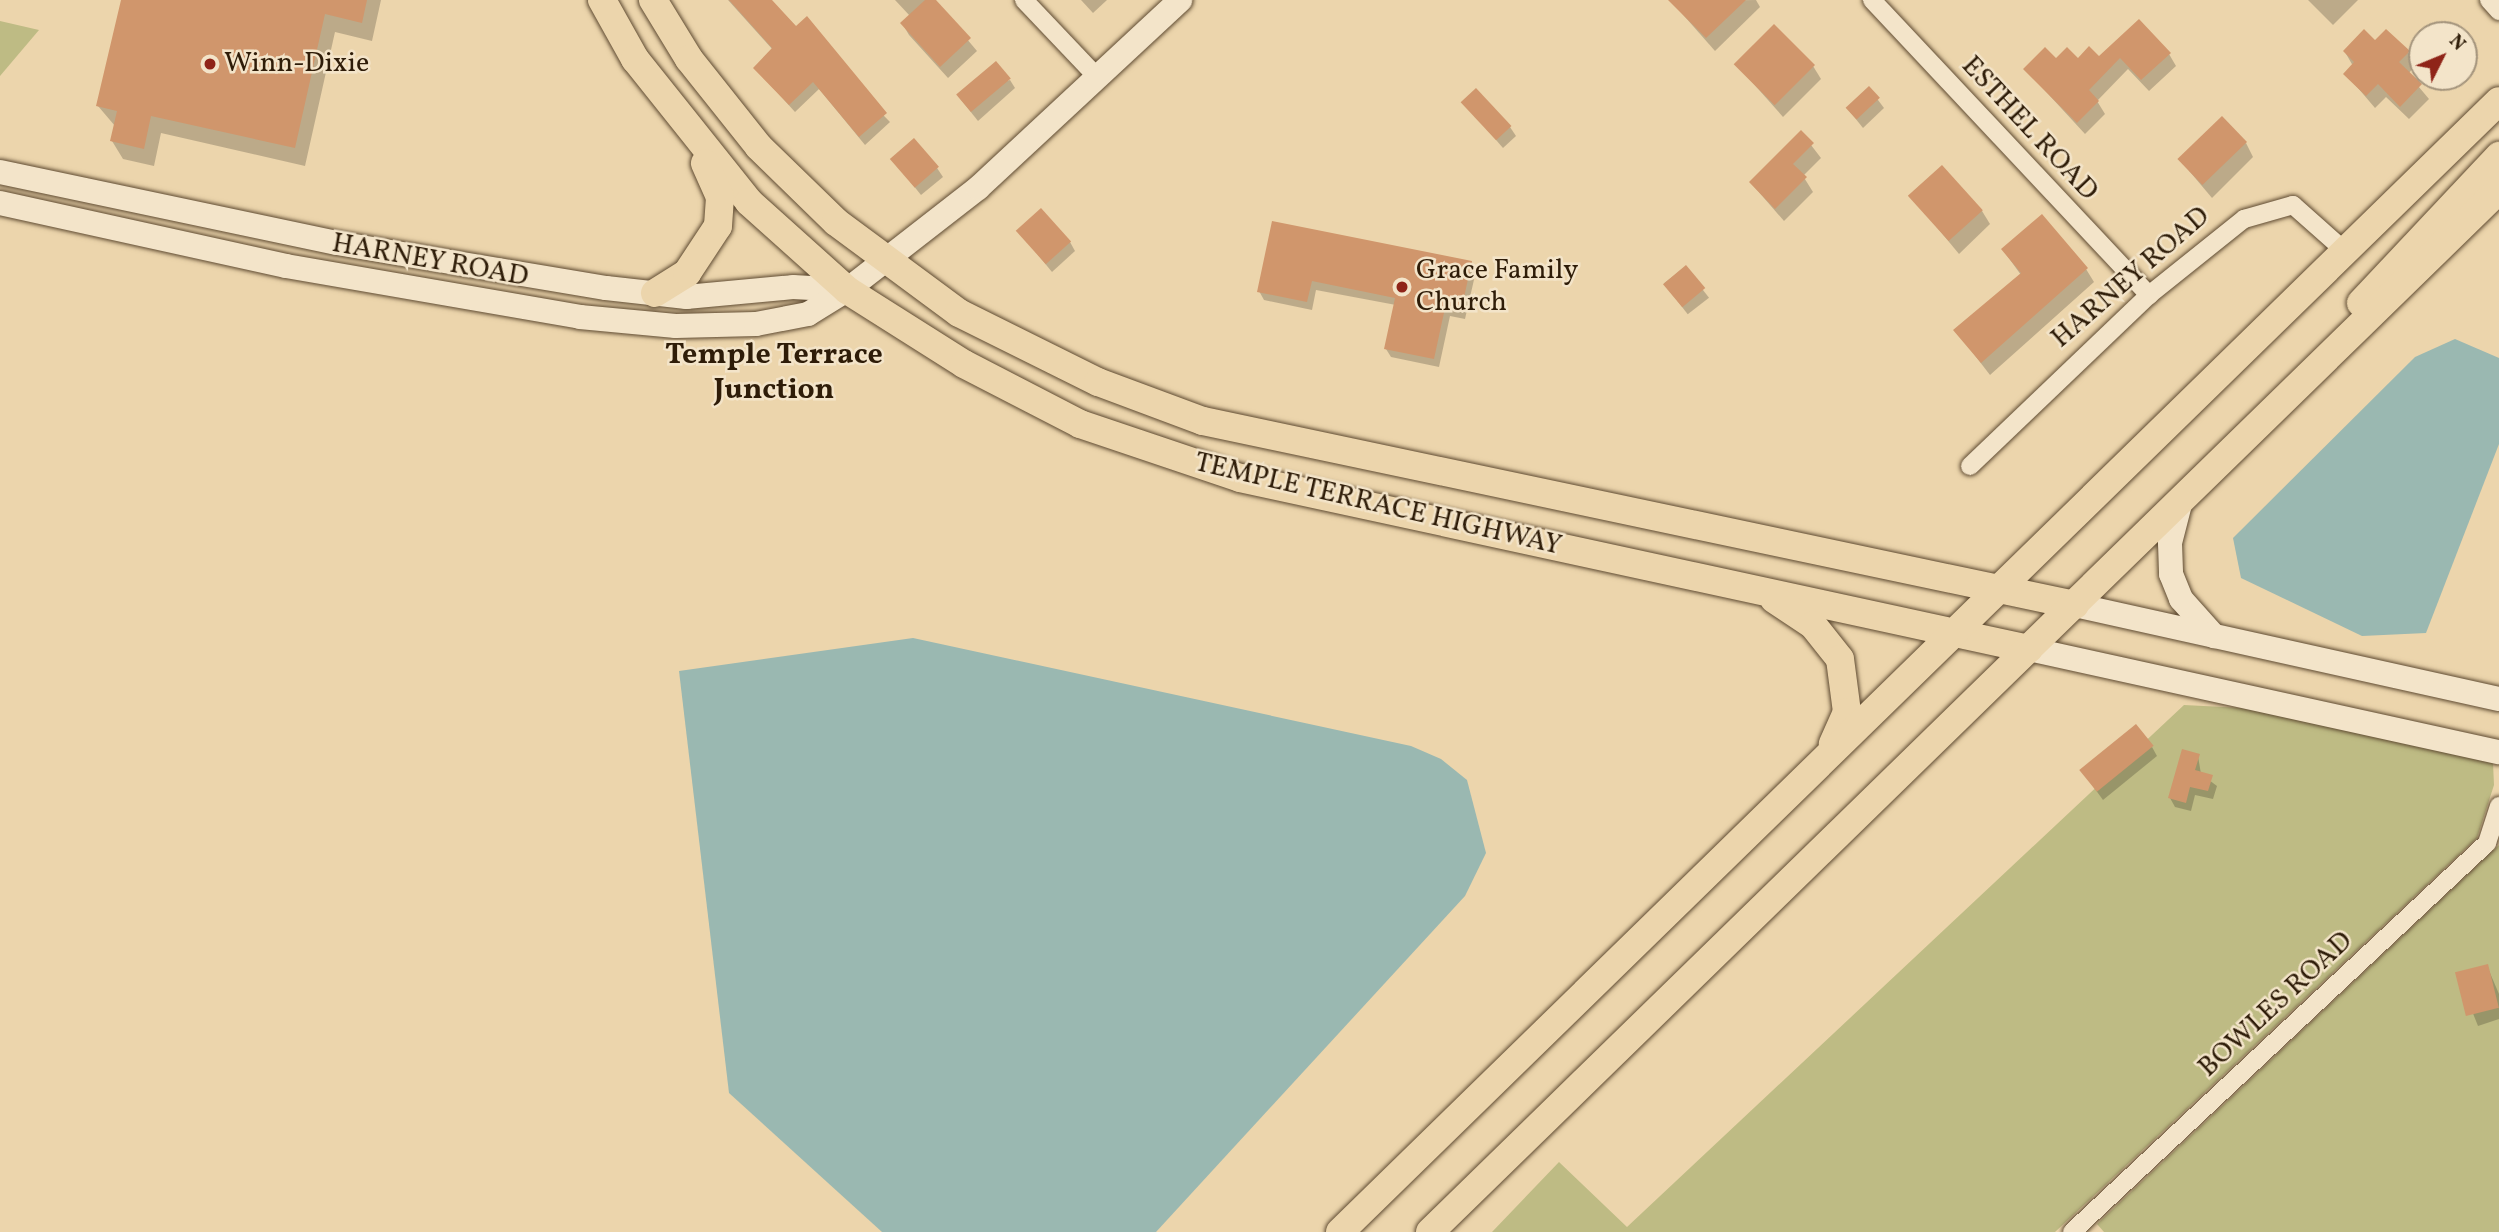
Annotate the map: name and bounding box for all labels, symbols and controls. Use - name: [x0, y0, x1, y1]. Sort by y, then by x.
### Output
- north arrow: [2408, 21, 2478, 91]
- text: N: [2443, 29, 2471, 57]
- place label: Winn-Dixie: [224, 47, 369, 81]
- street label: ESTHEL ROAD: [1954, 50, 2104, 208]
- marker: Winn-Dixie: [202, 56, 218, 72]
- street label: HARNEY ROAD: [2045, 200, 2217, 356]
- street label: HARNEY ROAD: [329, 227, 531, 295]
- place label: Grace Family Church: [1416, 254, 1579, 320]
- marker: Grace Family Church: [1394, 279, 1410, 295]
- district label: Temple Terrace Junction: [665, 337, 883, 408]
- street label: TEMPLE TERRACE HIGHWAY: [1191, 446, 1565, 564]
- street label: BOWLES ROAD: [2192, 925, 2360, 1085]

